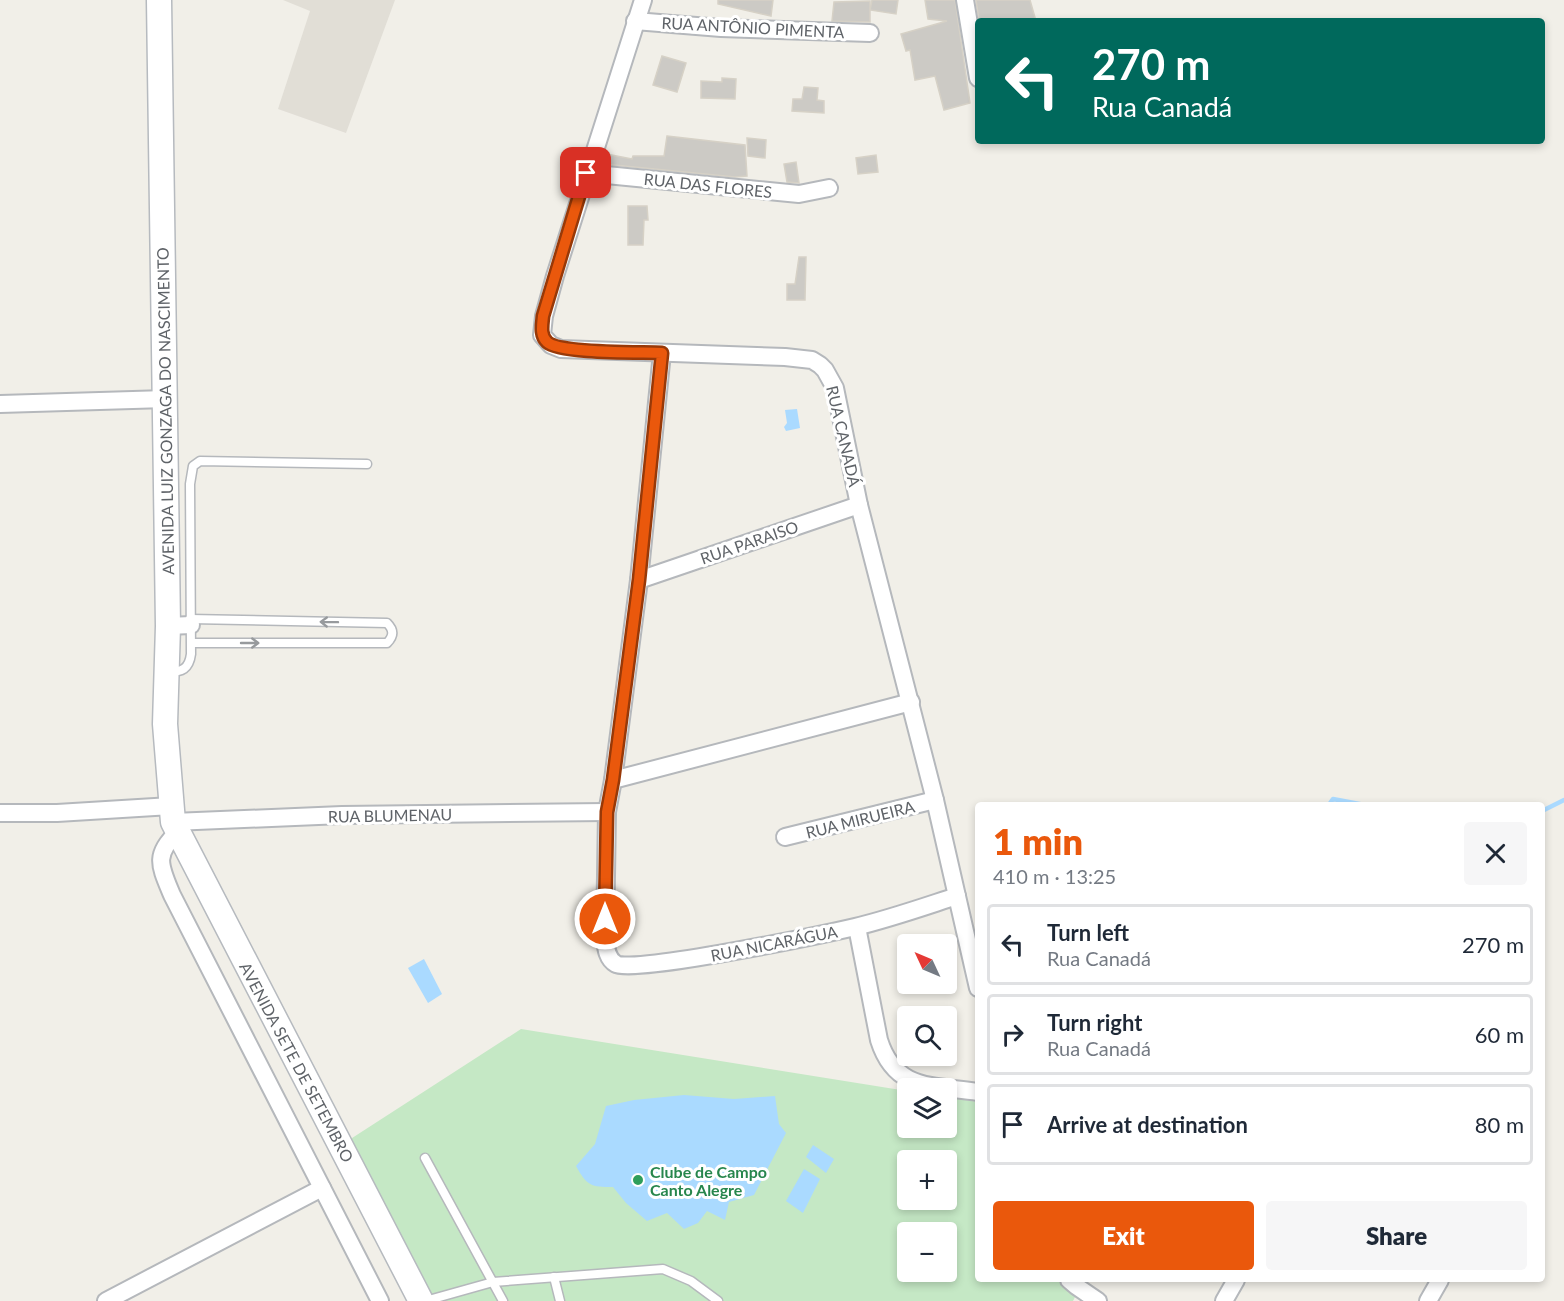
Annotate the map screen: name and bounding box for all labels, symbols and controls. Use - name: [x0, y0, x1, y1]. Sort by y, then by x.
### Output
- street label: RUA ANTÔNIO PIMENTA: [661, 13, 845, 41]
- text: 270 m: [1092, 39, 1210, 89]
- icon: left: [993, 42, 1071, 120]
- text: Rua Canadá: [1092, 90, 1232, 123]
- pin: [560, 147, 611, 198]
- icon: arrive: [569, 156, 602, 189]
- street label: RUA DAS FLORES: [643, 169, 773, 201]
- street label: AVENIDA LUIZ GONZAGA DO NASCIMENTO: [153, 247, 177, 575]
- street label: RUA CANADÁ: [823, 384, 865, 489]
- street label: RUA PARAISO: [698, 516, 801, 568]
- one-way arrow: [319, 616, 339, 628]
- one-way arrow: [240, 637, 260, 649]
- street label: RUA MIRUEIRA: [804, 796, 917, 842]
- street label: RUA BLUMENAU: [328, 804, 452, 826]
- text: 1 min: [993, 819, 1083, 863]
- button: close: [1464, 822, 1527, 885]
- text: 410 m · 13:25: [993, 864, 1116, 888]
- position arrow: [573, 887, 637, 951]
- text: Turn left: [1047, 919, 1129, 946]
- street label: RUA NICARÁGUA: [709, 921, 839, 965]
- icon: left: [996, 928, 1029, 961]
- text: 270 m: [1462, 931, 1524, 958]
- north arrow: [897, 934, 957, 994]
- map controls: [897, 934, 957, 1282]
- text: Rua Canadá: [1047, 946, 1151, 970]
- street label: AVENIDA SETE DE SETEMBRO: [236, 959, 358, 1165]
- button: search: [897, 1006, 957, 1066]
- text: Turn right: [1047, 1009, 1142, 1036]
- icon: right: [996, 1018, 1029, 1051]
- text: 60 m: [1475, 1021, 1524, 1048]
- text: Rua Canadá: [1047, 1036, 1151, 1060]
- button: layers: [897, 1078, 957, 1138]
- icon: arrive: [996, 1108, 1029, 1141]
- text: Arrive at destination: [1047, 1111, 1248, 1138]
- text: 80 m: [1475, 1111, 1524, 1138]
- button: +: [897, 1150, 957, 1210]
- place label: Clube de Campo Canto Alegre: [650, 1162, 767, 1199]
- marker: Clube de Campo Canto Alegre: [631, 1173, 645, 1187]
- button: Exit: [993, 1201, 1254, 1270]
- button: Share: [1266, 1201, 1527, 1270]
- button: −: [897, 1222, 957, 1282]

